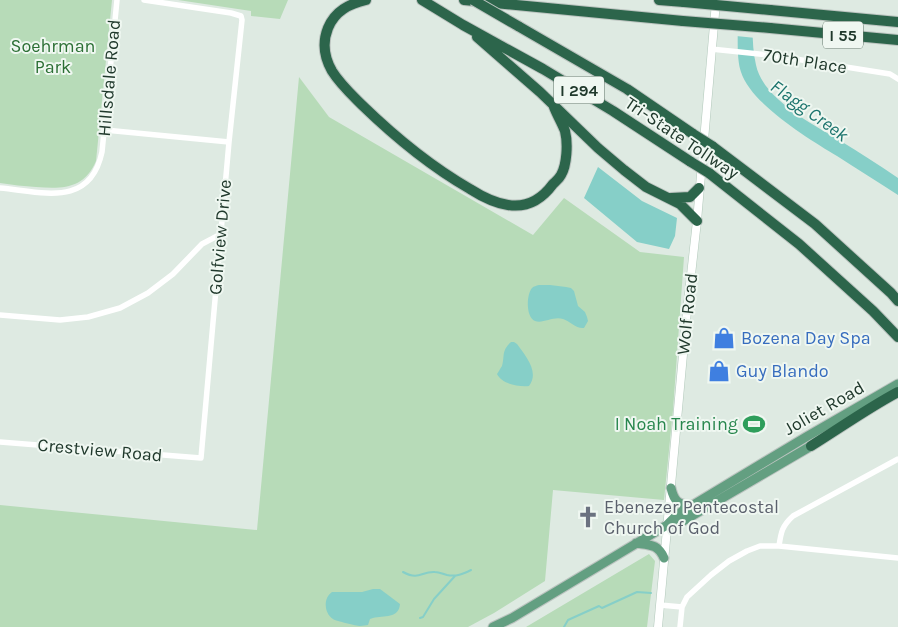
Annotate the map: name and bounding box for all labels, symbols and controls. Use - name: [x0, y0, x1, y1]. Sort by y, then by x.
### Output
- street label: Hillsdale Road: [93, 19, 125, 137]
- road number: I 55: [823, 22, 863, 48]
- park label: Soehrman Park: [11, 35, 95, 78]
- street label: 70th Place: [762, 44, 848, 78]
- water label: Flagg Creek: [766, 75, 853, 147]
- road number: I 294: [554, 76, 604, 104]
- street label: Tri-State Tollway: [621, 92, 744, 185]
- street label: Golfview Drive: [204, 178, 236, 296]
- street label: Wolf Road: [672, 272, 702, 356]
- shop icon: Bozena Day Spa: [711, 325, 737, 351]
- place label: Bozena Day Spa: [741, 327, 871, 349]
- shop icon: Guy Blando: [706, 358, 732, 384]
- place label: Guy Blando: [736, 360, 829, 382]
- street label: Joliet Road: [780, 376, 868, 440]
- sports icon: I Noah Training: [741, 411, 767, 437]
- place label: I Noah Training: [615, 413, 738, 435]
- street label: Crestview Road: [37, 434, 163, 466]
- place label: Ebenezer Pentecostal Church of God: [604, 496, 779, 539]
- church icon: Ebenezer Pentecostal Church of God: [575, 504, 601, 530]

